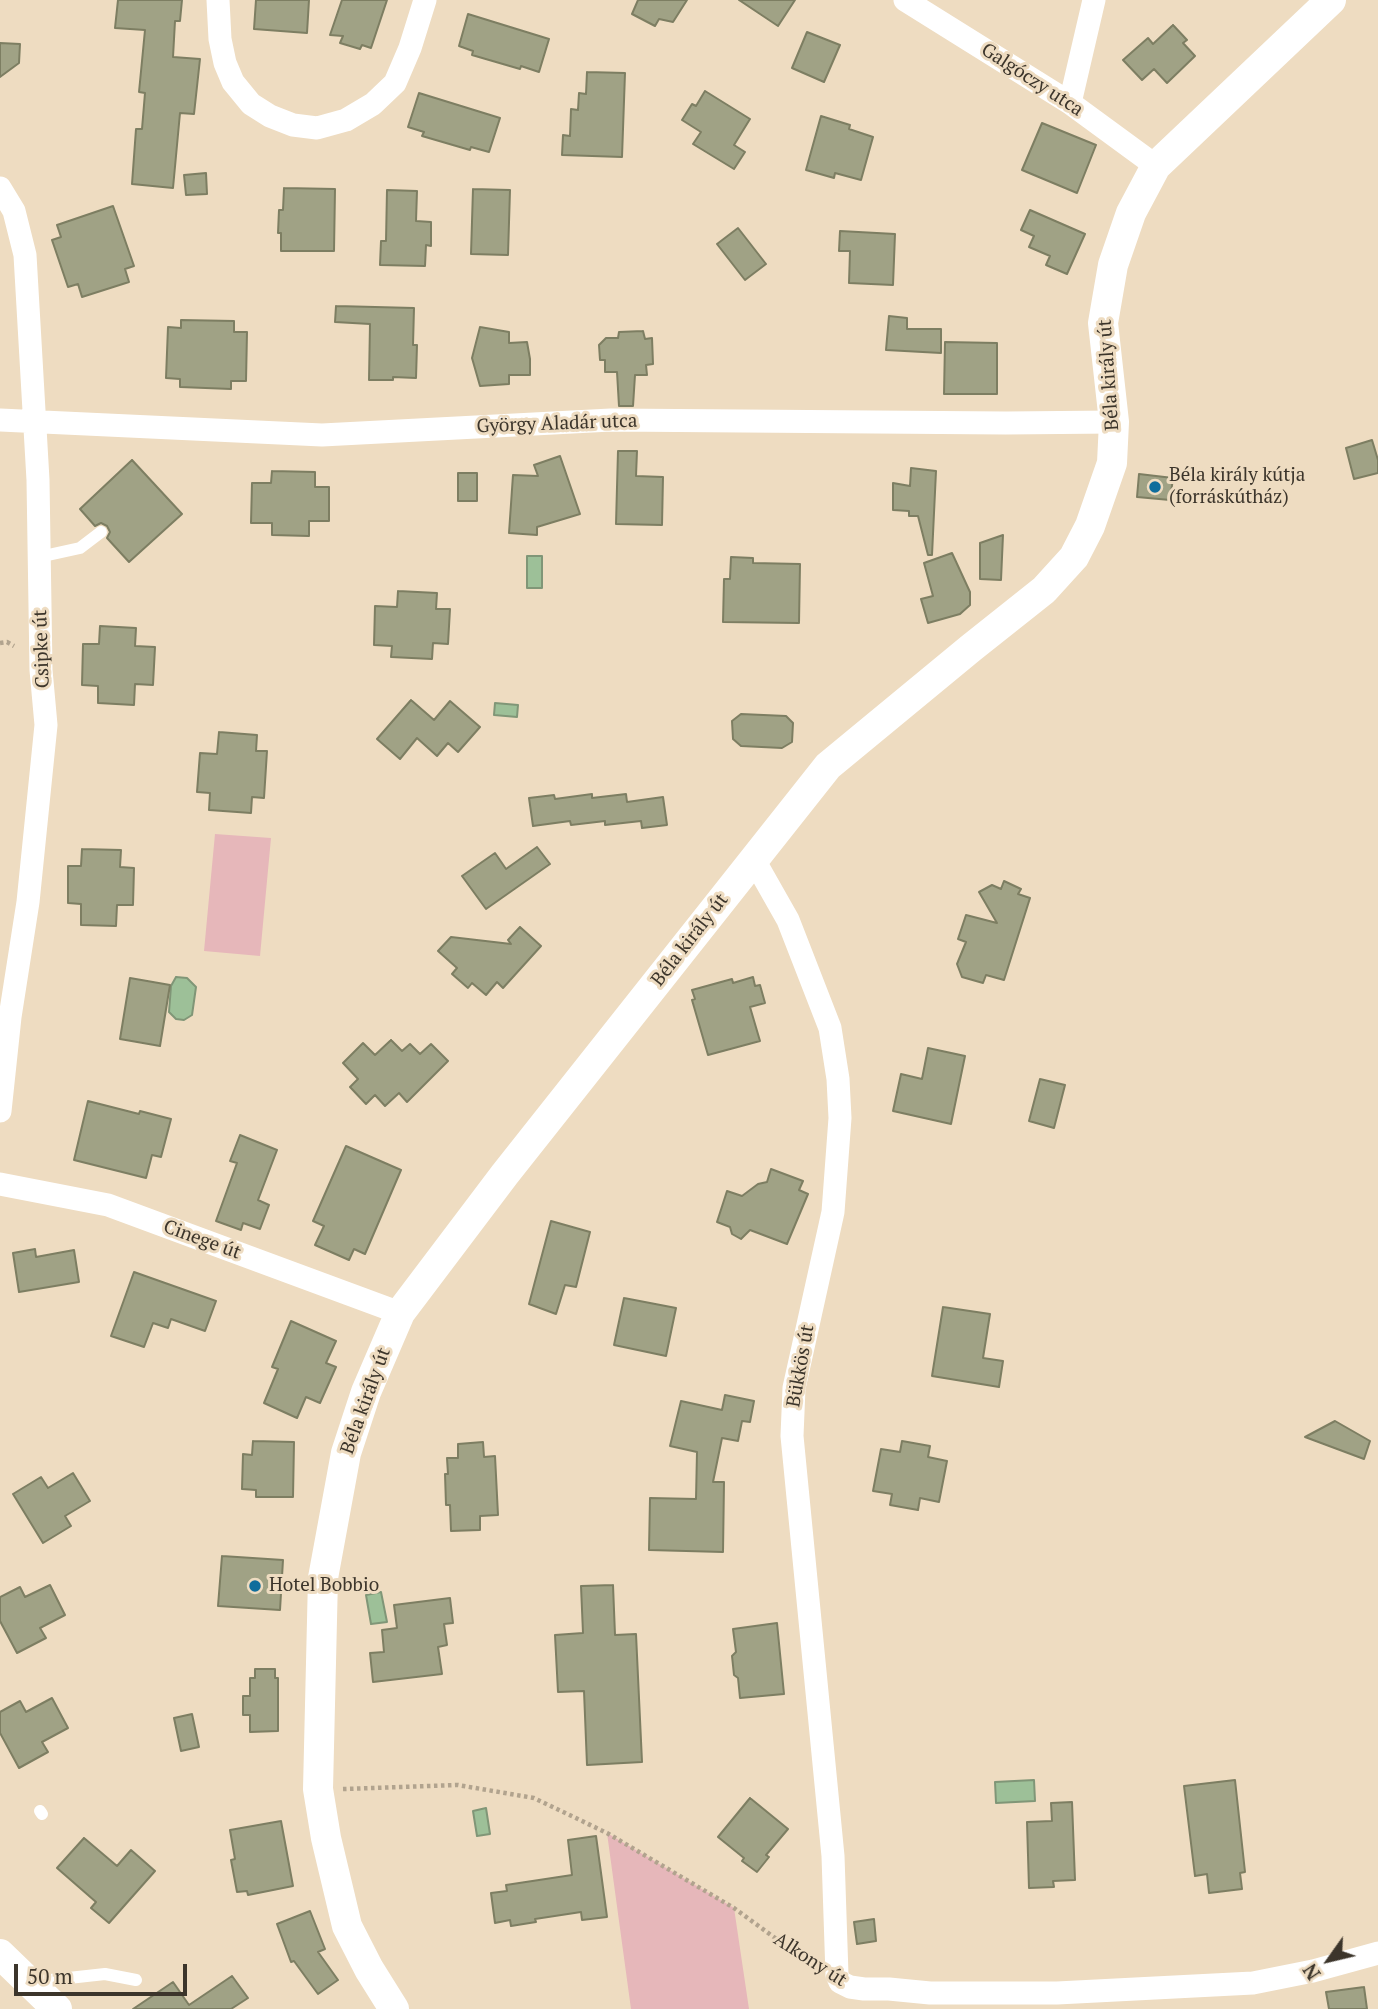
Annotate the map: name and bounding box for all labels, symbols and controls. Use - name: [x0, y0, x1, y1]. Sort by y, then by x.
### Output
- street label: Galgóczy utca: [977, 39, 1087, 121]
- street label: Béla király út: [1094, 319, 1124, 431]
- street label: György Aladár utca: [476, 410, 638, 438]
- place label: Béla király kútja (forráskútház): [1169, 465, 1305, 509]
- marker: Béla király kútja (forráskútház): [1147, 479, 1163, 495]
- street label: Csipke út: [29, 609, 55, 689]
- street label: Béla király út: [647, 889, 733, 991]
- street label: Cinege út: [160, 1215, 244, 1265]
- street label: Bükkös út: [783, 1323, 819, 1409]
- street label: Béla király út: [336, 1345, 396, 1457]
- place label: Hotel Bobbio: [269, 1575, 379, 1597]
- marker: Hotel Bobbio: [247, 1578, 263, 1594]
- north arrow: [1294, 1925, 1364, 1995]
- street label: Alkony út: [769, 1928, 851, 1992]
- scale bar: [18, 1950, 191, 1994]
- text: N: [1297, 1959, 1326, 1985]
- text: 50 m: [27, 1962, 73, 1990]

